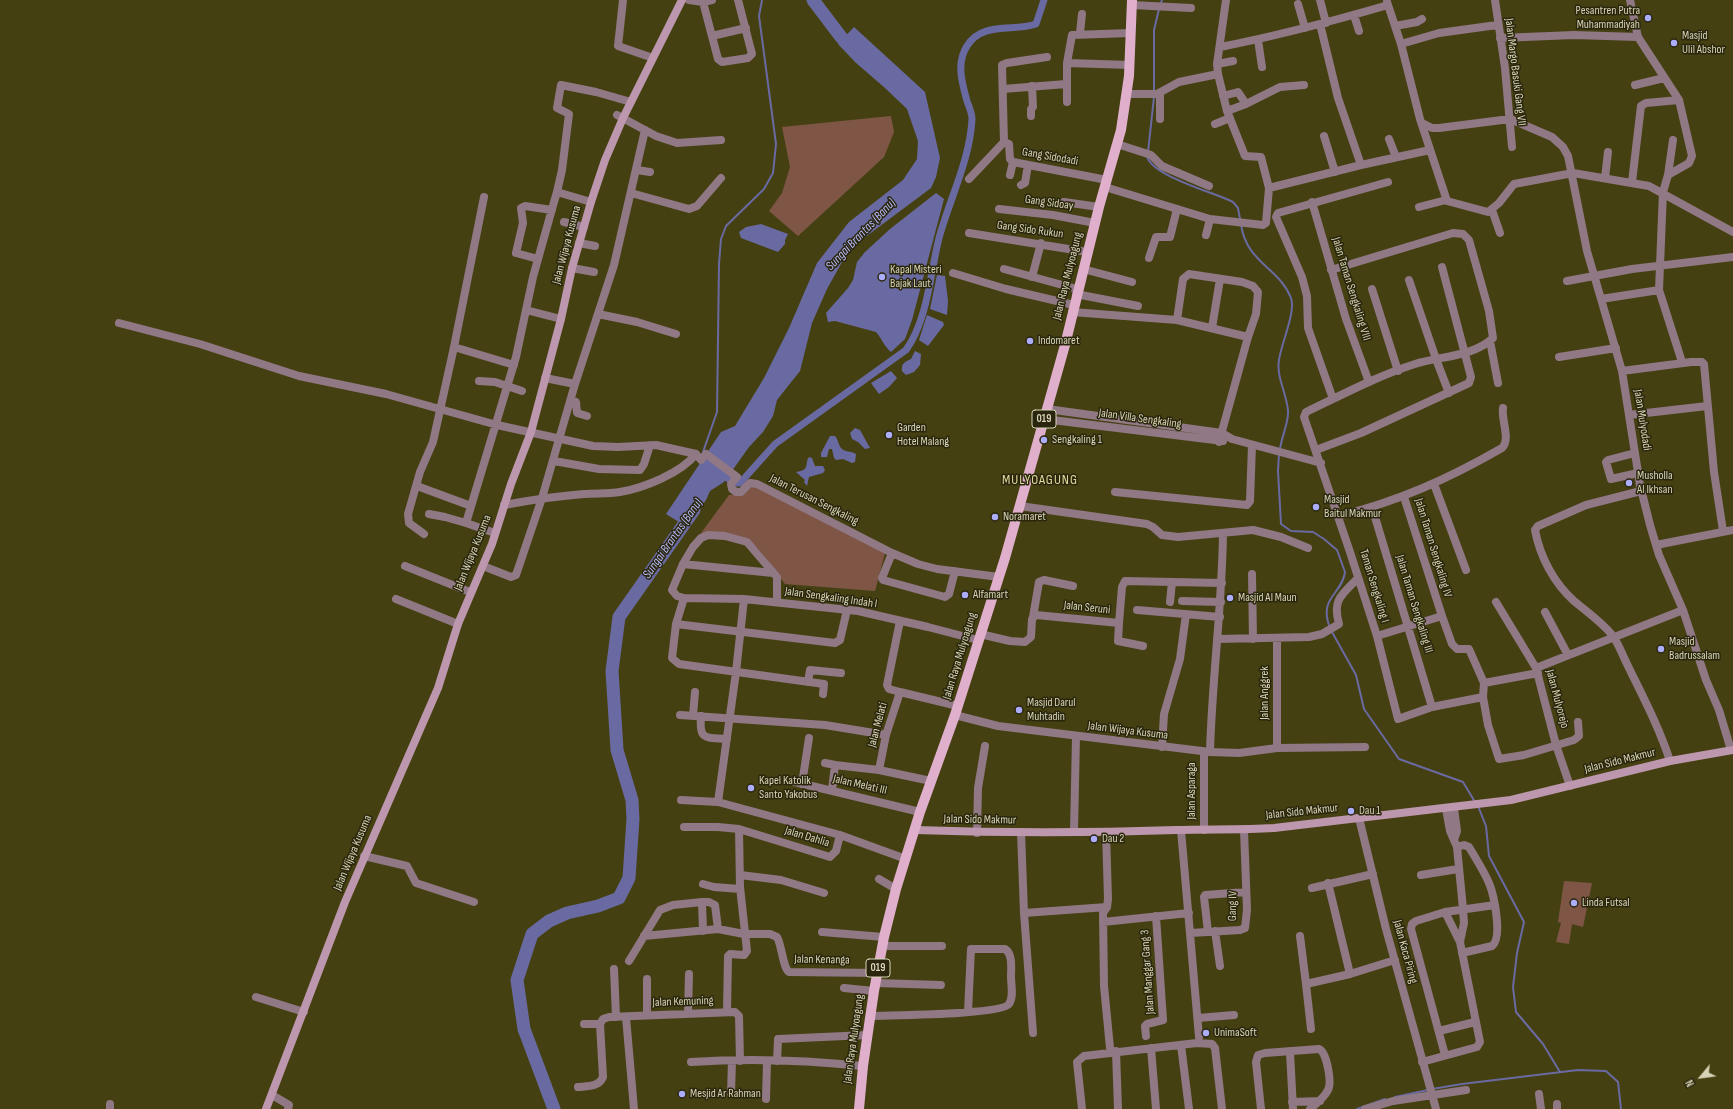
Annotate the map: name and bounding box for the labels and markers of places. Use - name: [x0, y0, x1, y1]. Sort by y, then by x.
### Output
- place label: Pesantren Putra Muhammadiyah: [1576, 4, 1640, 32]
- marker: Pesantren Putra Muhammadiyah: [1643, 13, 1653, 23]
- place label: Masjid Ulil Abshor: [1682, 29, 1725, 57]
- marker: Masjid Ulil Abshor: [1669, 38, 1679, 48]
- place label: Kapal Misteri Bajak Laut: [890, 263, 941, 291]
- marker: Kapal Misteri Bajak Laut: [877, 272, 887, 282]
- place label: Indomaret: [1038, 334, 1080, 348]
- marker: Indomaret: [1025, 336, 1035, 346]
- place label: Garden Hotel Malang: [897, 421, 949, 449]
- marker: Garden Hotel Malang: [884, 430, 894, 440]
- place label: Sengkaling 1: [1052, 433, 1102, 447]
- marker: Sengkaling 1: [1039, 435, 1049, 445]
- place label: Musholla Al Ikhsan: [1637, 469, 1673, 497]
- marker: Musholla Al Ikhsan: [1624, 478, 1634, 488]
- place label: Masjid Baitul Makmur: [1324, 493, 1382, 521]
- marker: Masjid Baitul Makmur: [1311, 502, 1321, 512]
- place label: Noramaret: [1003, 510, 1046, 524]
- marker: Noramaret: [990, 512, 1000, 522]
- place label: Alfamart: [973, 588, 1008, 602]
- marker: Alfamart: [960, 590, 970, 600]
- place label: Masjid Al Maun: [1238, 591, 1297, 605]
- marker: Masjid Al Maun: [1225, 593, 1235, 603]
- place label: Masjid Badrussalam: [1669, 635, 1720, 663]
- marker: Masjid Badrussalam: [1656, 644, 1666, 654]
- place label: Masjid Darul Muhtadin: [1027, 696, 1075, 724]
- marker: Masjid Darul Muhtadin: [1014, 705, 1024, 715]
- place label: Kapel Katolik Santo Yakobus: [759, 774, 817, 802]
- marker: Kapel Katolik Santo Yakobus: [746, 783, 756, 793]
- place label: Dau 1: [1359, 804, 1381, 818]
- marker: Dau 1: [1346, 806, 1356, 816]
- place label: Dau 2: [1102, 832, 1124, 846]
- marker: Dau 2: [1089, 834, 1099, 844]
- place label: Linda Futsal: [1582, 896, 1630, 910]
- marker: Linda Futsal: [1569, 898, 1579, 908]
- place label: UnimaSoft: [1214, 1026, 1257, 1040]
- marker: UnimaSoft: [1201, 1028, 1211, 1038]
- place label: Mesjid Ar Rahman: [690, 1087, 761, 1101]
- marker: Mesjid Ar Rahman: [677, 1089, 687, 1099]

